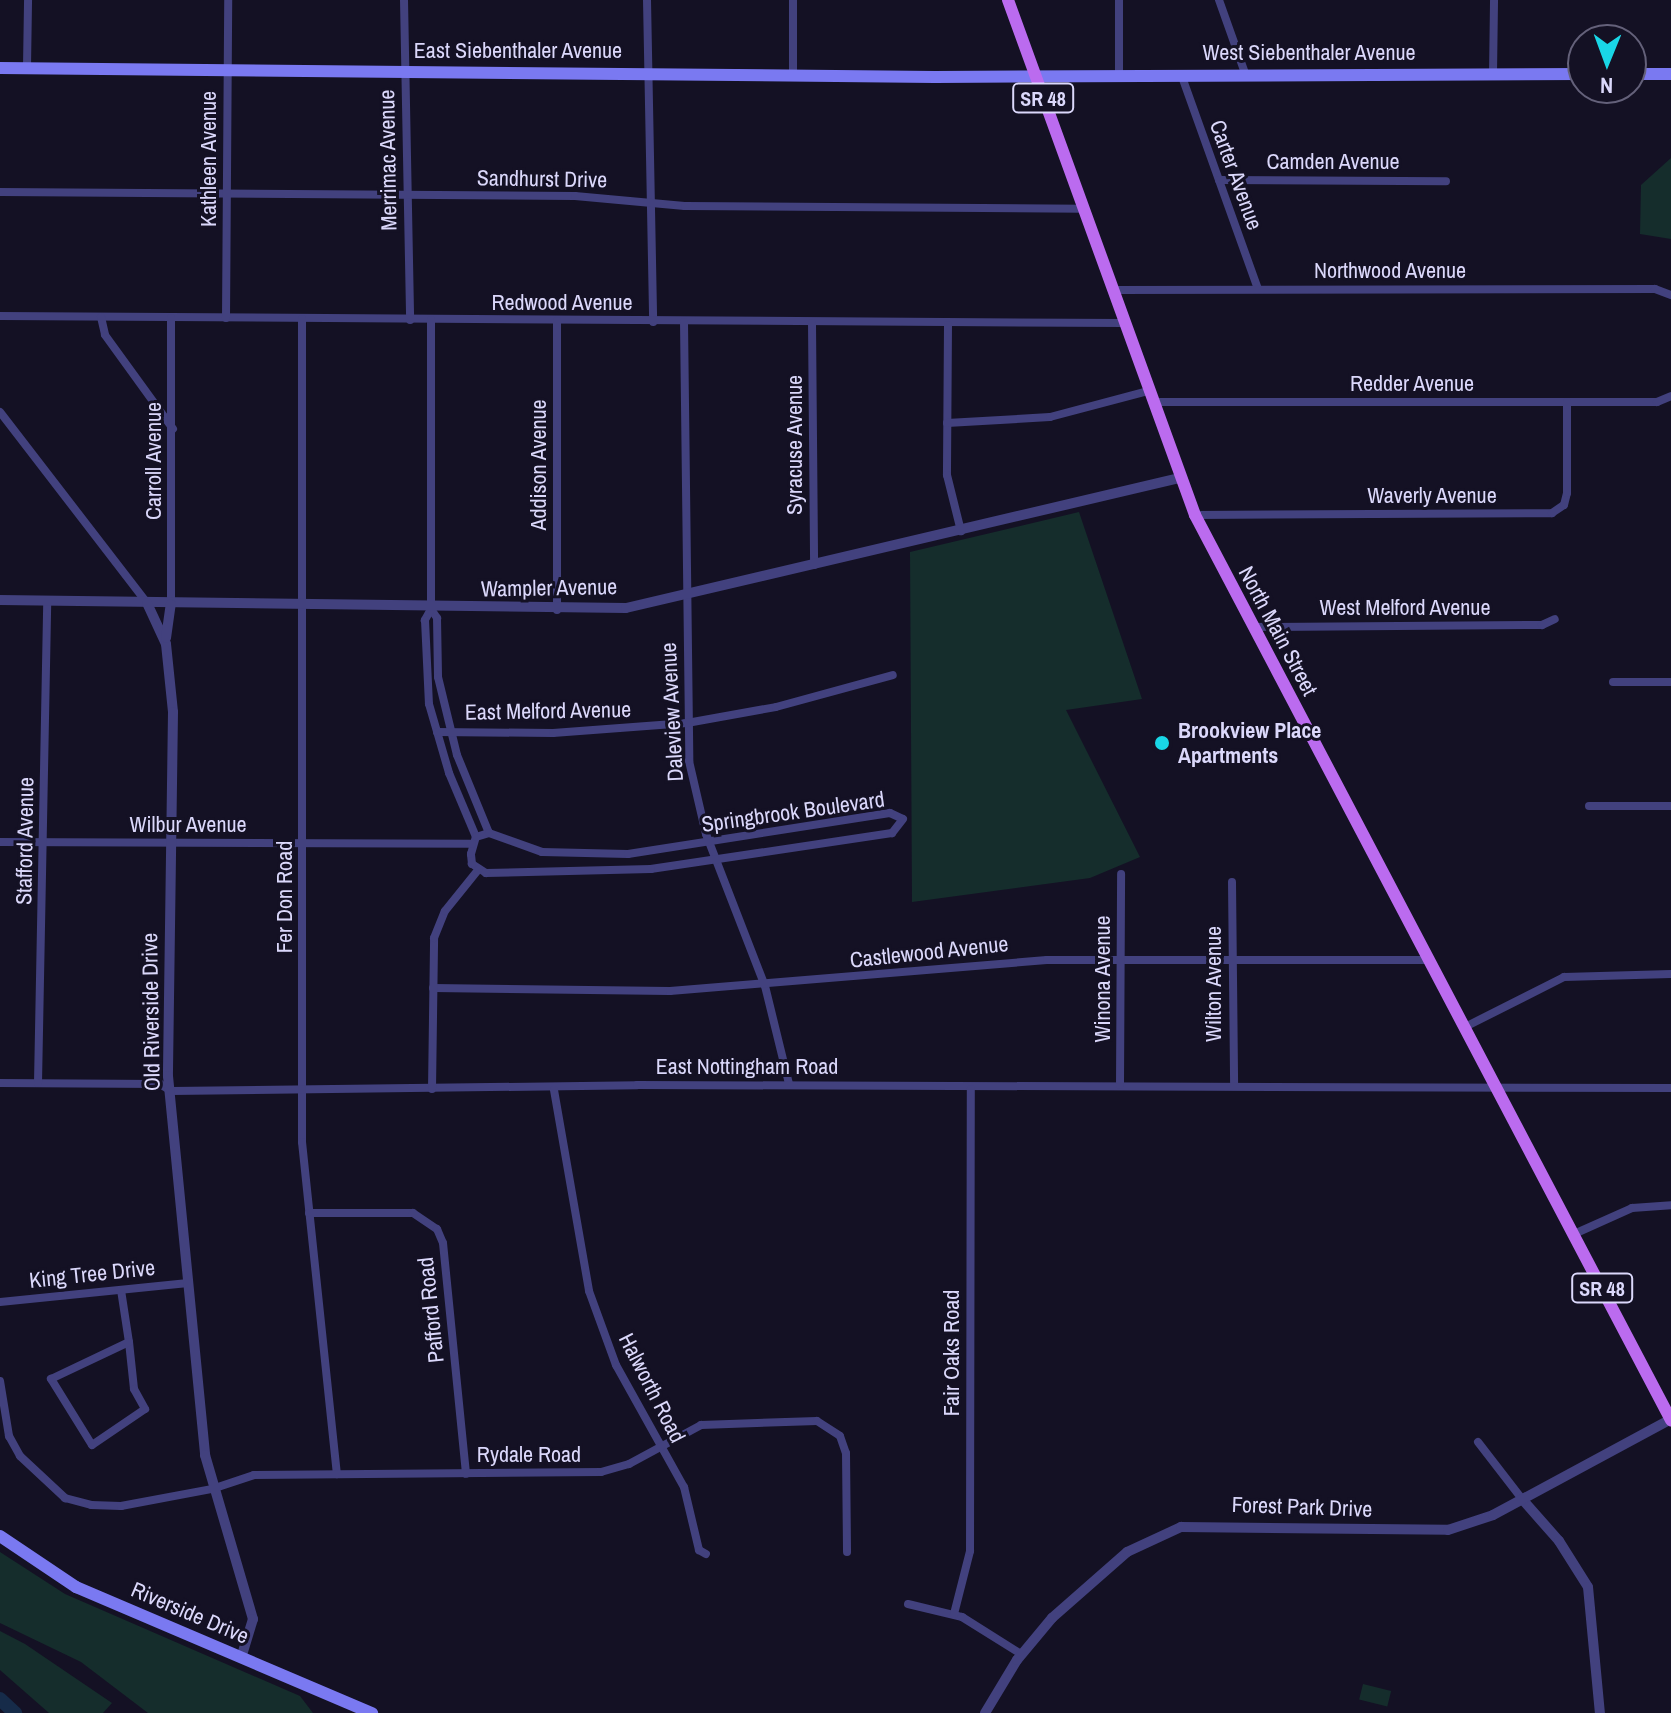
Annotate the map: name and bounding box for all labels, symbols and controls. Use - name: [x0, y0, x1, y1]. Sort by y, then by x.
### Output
- north arrow: [1567, 24, 1647, 104]
- street label: East Siebenthaler Avenue: [413, 38, 623, 64]
- street label: West Siebenthaler Avenue: [1202, 40, 1416, 66]
- text: N: [1600, 71, 1613, 101]
- road number: SR 48: [1011, 82, 1075, 114]
- street label: Merrimac Avenue: [374, 89, 402, 231]
- street label: Kathleen Avenue: [196, 90, 222, 228]
- street label: Carter Avenue: [1204, 116, 1268, 234]
- street label: Camden Avenue: [1266, 149, 1400, 175]
- street label: Sandhurst Drive: [477, 165, 607, 193]
- street label: Northwood Avenue: [1313, 258, 1467, 284]
- street label: Redwood Avenue: [491, 290, 633, 316]
- street label: Redder Avenue: [1349, 371, 1475, 397]
- street label: Syracuse Avenue: [782, 374, 808, 516]
- street label: Addison Avenue: [526, 399, 552, 531]
- street label: Carroll Avenue: [141, 402, 167, 520]
- street label: Waverly Avenue: [1367, 483, 1497, 509]
- street label: North Main Street: [1233, 562, 1323, 700]
- street label: Wampler Avenue: [480, 574, 618, 602]
- street label: West Melford Avenue: [1319, 595, 1491, 621]
- street label: Daleview Avenue: [655, 641, 689, 783]
- street label: East Melford Avenue: [464, 696, 632, 726]
- place label: Brookview Place Apartments: [1178, 717, 1321, 768]
- marker: Brookview Place Apartments: [1153, 734, 1171, 752]
- street label: Stafford Avenue: [11, 776, 39, 906]
- street label: Springbrook Boulevard: [700, 786, 886, 838]
- street label: Wilbur Avenue: [129, 812, 247, 838]
- street label: Fer Don Road: [272, 841, 298, 953]
- street label: Winona Avenue: [1090, 915, 1116, 1043]
- street label: Wilton Avenue: [1201, 925, 1227, 1043]
- street label: Castlewood Avenue: [848, 931, 1010, 973]
- street label: Old Riverside Drive: [136, 933, 166, 1091]
- street label: East Nottingham Road: [656, 1054, 838, 1080]
- street label: King Tree Drive: [28, 1254, 156, 1294]
- street label: Pafford Road: [412, 1256, 450, 1364]
- road number: SR 48: [1570, 1272, 1634, 1304]
- street label: Fair Oaks Road: [939, 1290, 965, 1416]
- street label: Halworth Road: [613, 1329, 691, 1447]
- street label: Rydale Road: [477, 1442, 581, 1468]
- street label: Forest Park Drive: [1231, 1491, 1373, 1523]
- street label: Riverside Drive: [127, 1576, 253, 1650]

